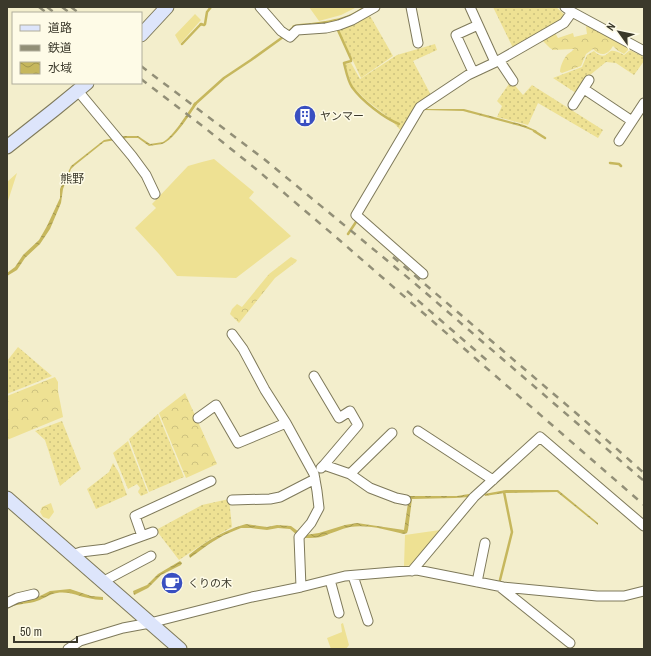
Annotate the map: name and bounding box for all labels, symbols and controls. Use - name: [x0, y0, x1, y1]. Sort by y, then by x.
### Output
- legend: [12, 12, 142, 84]
- north arrow: [599, 12, 639, 52]
- text: 道路: [48, 20, 72, 36]
- text: N: [603, 20, 618, 33]
- text: 鉄道: [48, 40, 72, 56]
- text: 水域: [48, 60, 72, 76]
- building icon: ヤンマー: [292, 103, 318, 129]
- place label: ヤンマー: [320, 109, 364, 123]
- district label: 熊野: [60, 171, 84, 187]
- cafe icon: くりの木: [159, 570, 185, 596]
- place label: くりの木: [188, 576, 232, 590]
- scale bar: [14, 618, 77, 644]
- text: 50 m: [20, 624, 42, 640]

